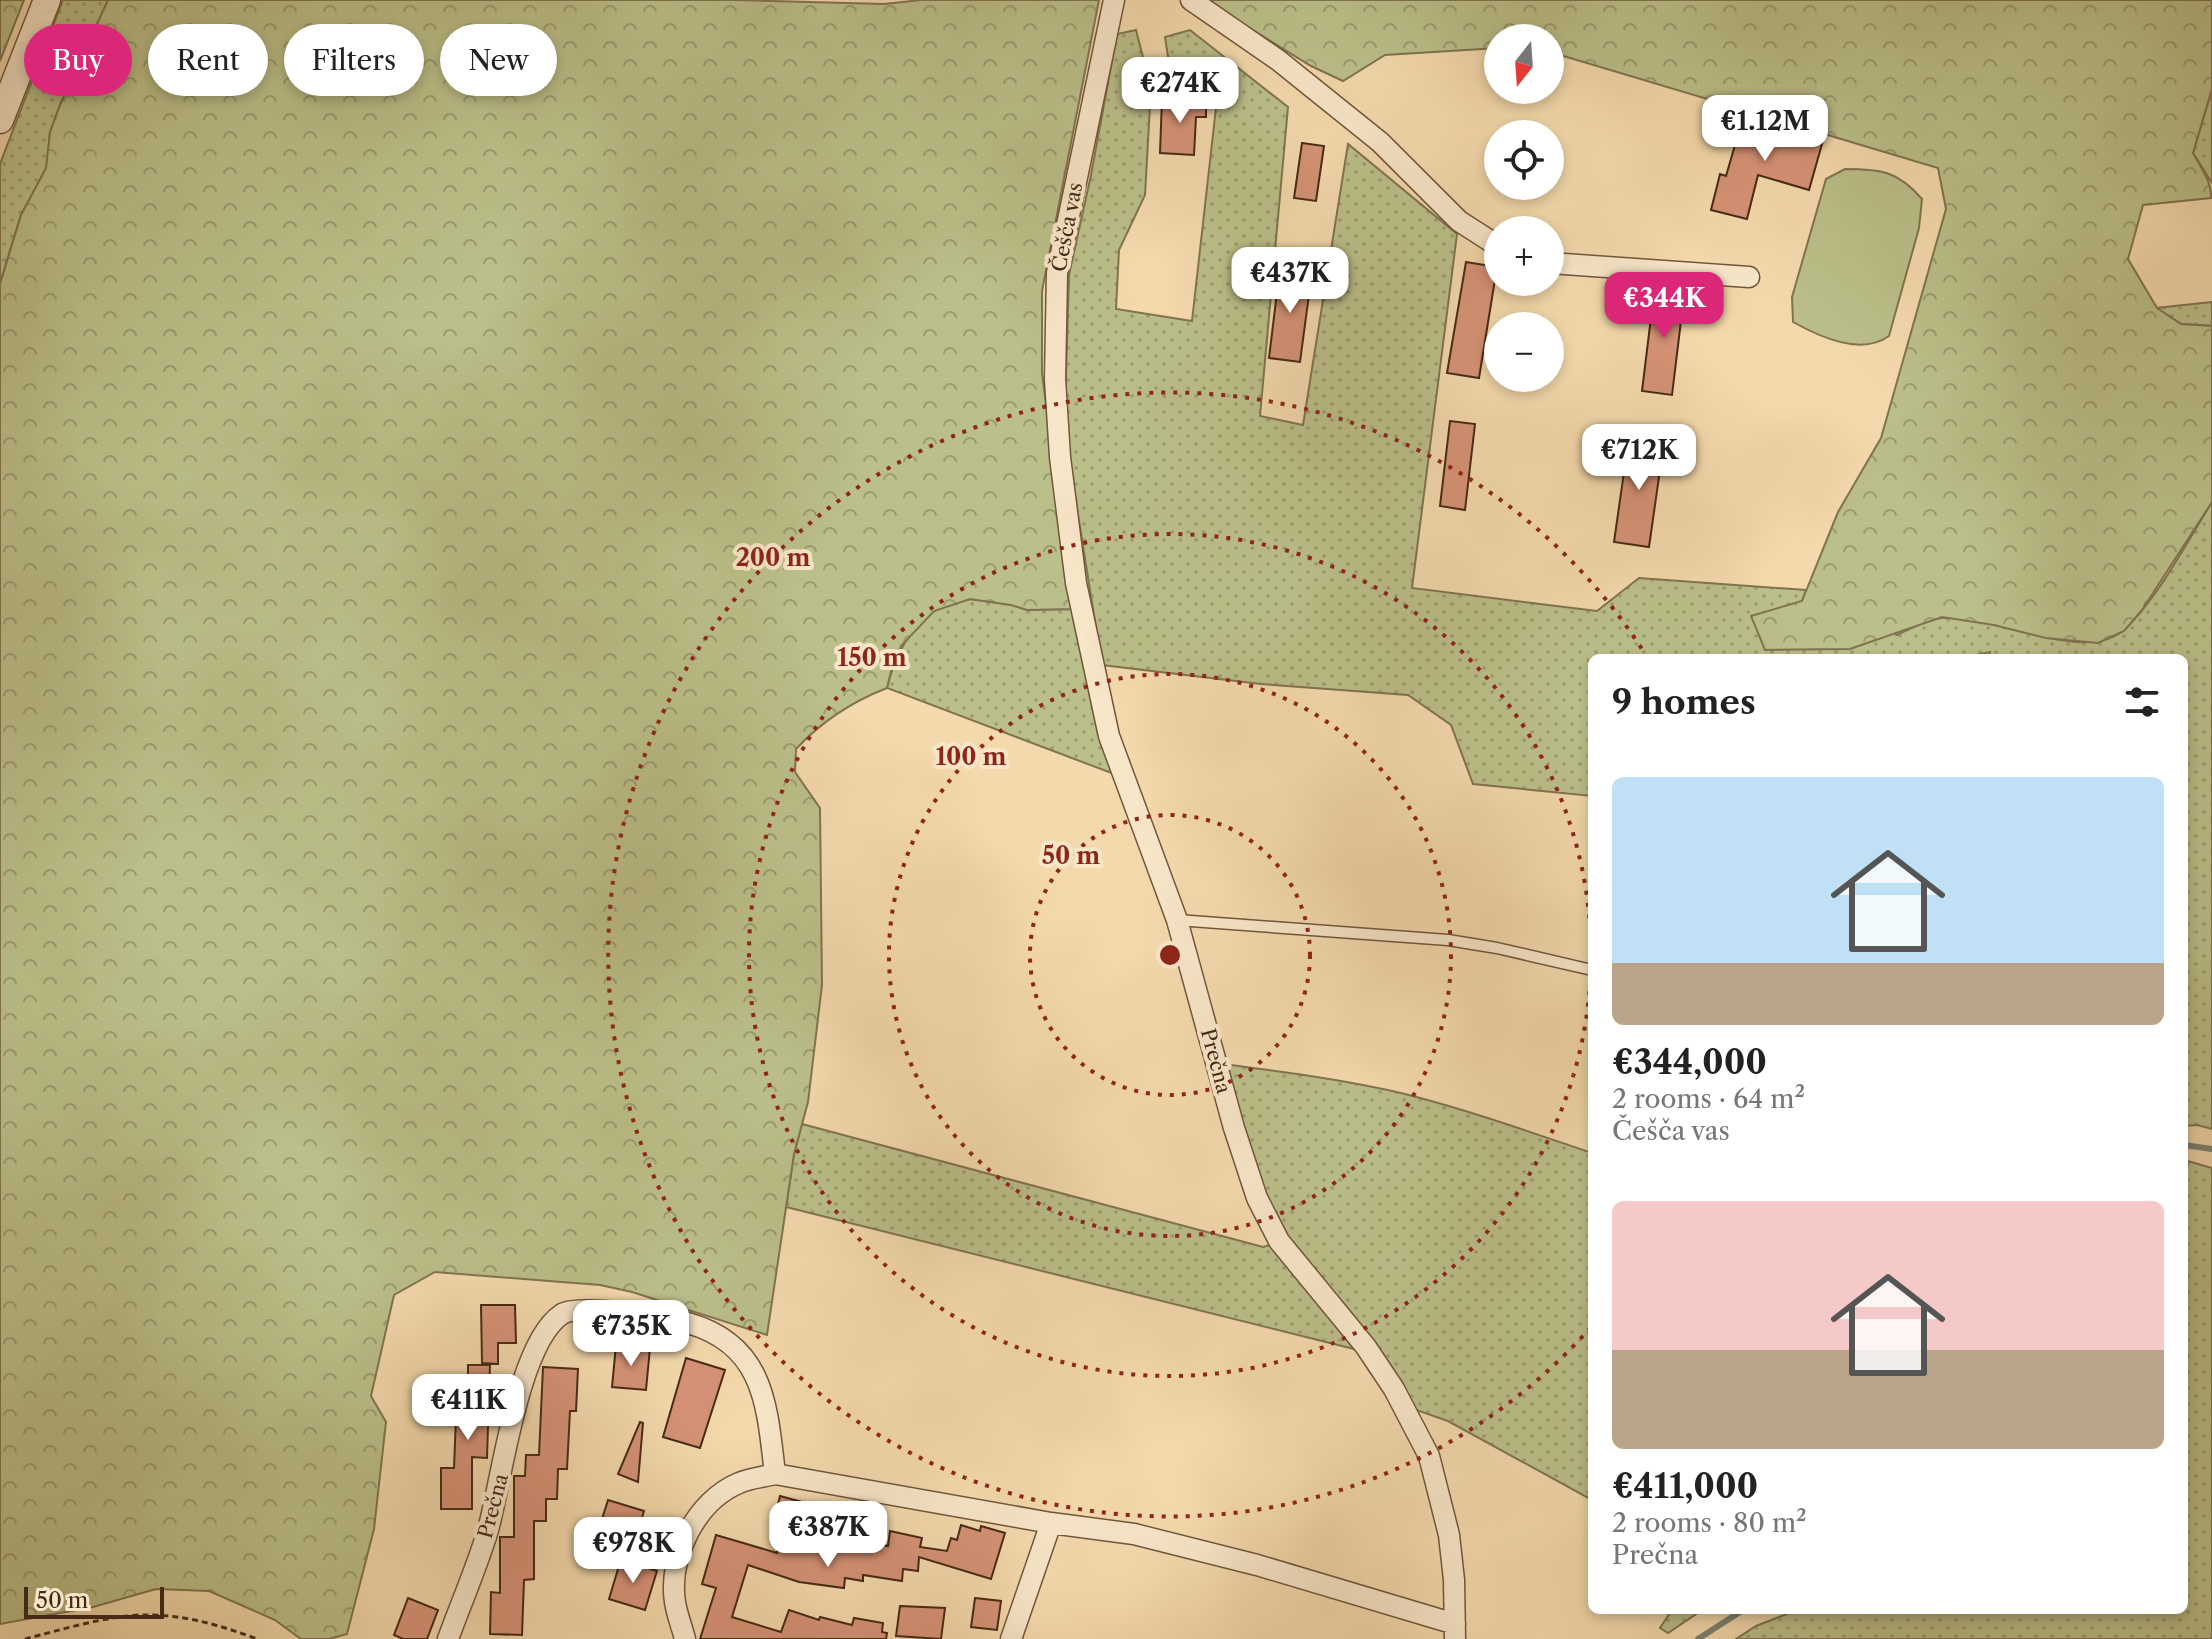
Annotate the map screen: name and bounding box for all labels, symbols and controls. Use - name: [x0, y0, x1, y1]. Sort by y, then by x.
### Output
- chip: Buy: [24, 24, 132, 96]
- chip: Rent: [148, 24, 268, 96]
- chip: Filters: [284, 24, 424, 96]
- chip: New: [440, 24, 557, 96]
- north arrow: [1484, 24, 1564, 104]
- map controls: [1484, 24, 1564, 392]
- pin: €274K: [1124, 57, 1236, 125]
- text: €274K: [1140, 67, 1220, 99]
- pin: €1.12M: [1700, 95, 1830, 163]
- text: €1.12M: [1720, 105, 1810, 137]
- button: locate: [1484, 120, 1564, 200]
- street label: Češča vas: [1046, 180, 1087, 274]
- button: +: [1484, 216, 1564, 296]
- pin: €437K: [1234, 247, 1346, 315]
- text: €437K: [1250, 257, 1330, 289]
- pin: €344K: [1608, 272, 1720, 340]
- text: €344K: [1623, 282, 1705, 314]
- button: −: [1484, 312, 1564, 392]
- pin: €712K: [1583, 424, 1695, 492]
- text: €712K: [1600, 434, 1678, 466]
- text: 200 m: [736, 543, 810, 572]
- text: 150 m: [837, 643, 907, 672]
- icon: filters: [2120, 680, 2164, 724]
- text: 9 homes: [1612, 681, 1756, 723]
- text: 100 m: [935, 742, 1007, 771]
- icon: home: [1816, 829, 1960, 973]
- text: 50 m: [1042, 841, 1100, 870]
- centre of rings: [1156, 941, 1184, 969]
- street label: Prečna: [1196, 1026, 1236, 1097]
- text: €344,000: [1612, 1041, 1767, 1083]
- text: 2 rooms · 64 m²: [1612, 1083, 1805, 1115]
- text: Češča vas: [1612, 1115, 1730, 1147]
- icon: home: [1816, 1253, 1960, 1397]
- pin: €735K: [575, 1300, 687, 1368]
- text: €735K: [591, 1310, 671, 1342]
- pin: €411K: [412, 1374, 524, 1442]
- text: €411K: [430, 1384, 506, 1416]
- text: €411,000: [1612, 1465, 1758, 1507]
- street label: Prečna: [473, 1470, 513, 1541]
- pin: €387K: [772, 1501, 884, 1569]
- text: 2 rooms · 80 m²: [1612, 1507, 1807, 1539]
- text: €387K: [787, 1511, 869, 1543]
- pin: €978K: [577, 1517, 689, 1585]
- text: €978K: [592, 1527, 674, 1559]
- text: Prečna: [1612, 1539, 1698, 1571]
- scale bar: [24, 1583, 164, 1619]
- text: 50 m: [36, 1587, 88, 1614]

